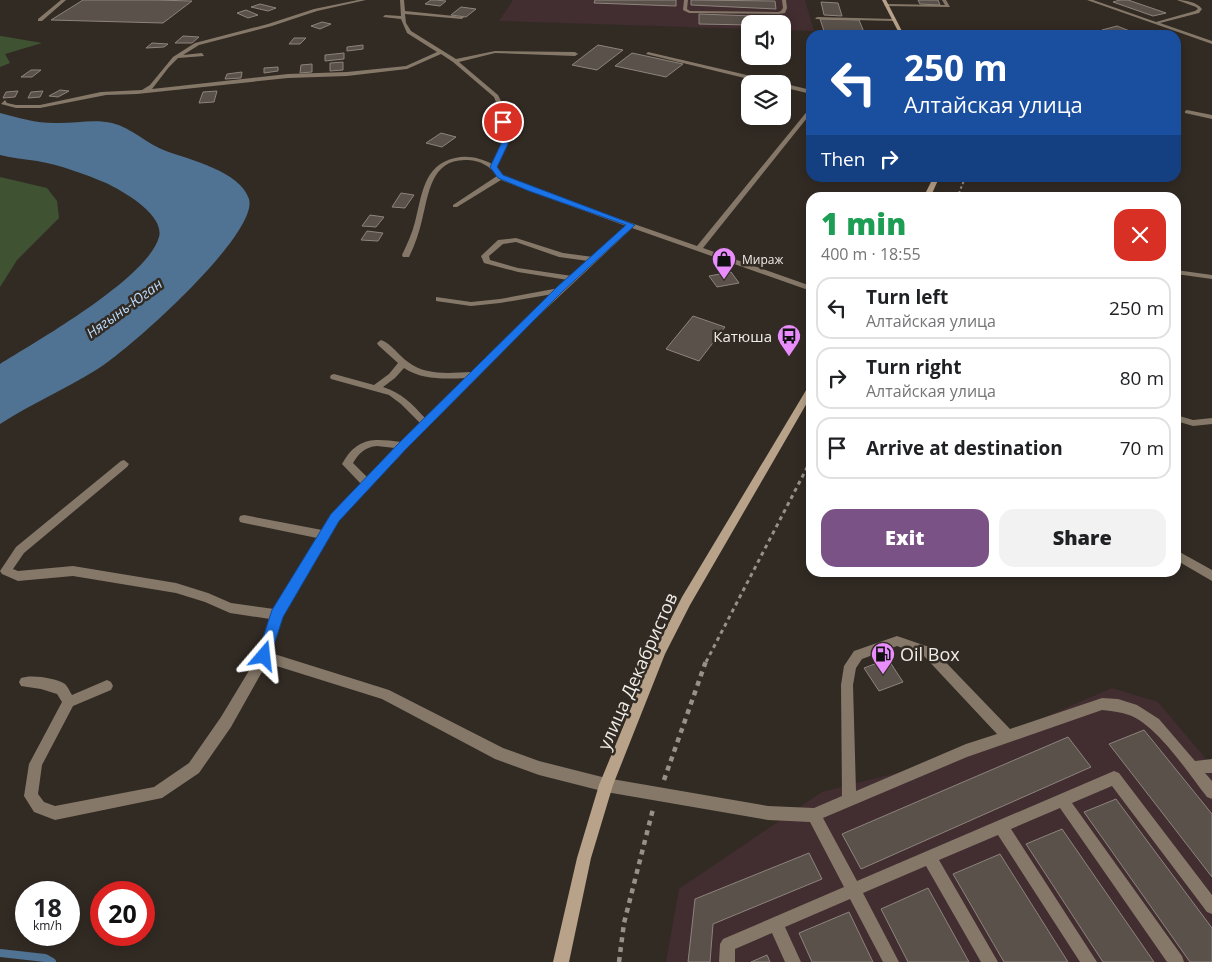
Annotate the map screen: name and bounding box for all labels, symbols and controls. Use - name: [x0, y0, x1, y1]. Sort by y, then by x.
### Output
- map controls: [741, 15, 791, 125]
- button: sound: [741, 15, 791, 65]
- text: 250 m: [904, 44, 1008, 91]
- icon: left: [821, 50, 886, 115]
- button: layers: [741, 75, 791, 125]
- text: Алтайская улица: [904, 89, 1083, 119]
- pin: [482, 101, 524, 143]
- icon: arrive: [489, 108, 517, 136]
- icon: right: [875, 145, 903, 173]
- text: Then: [821, 146, 865, 172]
- text: 1 min: [821, 203, 906, 244]
- button: close: [1114, 209, 1166, 261]
- text: 400 m · 18:55: [821, 243, 921, 265]
- shop icon: Мираж: [711, 246, 737, 280]
- place label: Мираж: [742, 251, 783, 268]
- water label: Нягынь-Юган: [82, 274, 166, 342]
- text: Turn left: [866, 284, 948, 310]
- icon: left: [823, 294, 851, 322]
- text: 250 m: [1109, 295, 1164, 321]
- text: Алтайская улица: [866, 310, 996, 332]
- bus stop icon: Катюша: [776, 323, 802, 357]
- place label: Катюша: [713, 326, 772, 346]
- text: Turn right: [866, 354, 961, 380]
- icon: right: [823, 364, 851, 392]
- text: 80 m: [1120, 365, 1164, 391]
- text: Алтайская улица: [866, 380, 996, 402]
- icon: arrive: [823, 434, 851, 462]
- text: Arrive at destination: [866, 435, 1063, 461]
- text: 70 m: [1120, 435, 1164, 461]
- button: Exit: [821, 509, 989, 567]
- button: Share: [999, 509, 1166, 567]
- street label: улица Декабристов: [591, 589, 683, 753]
- position arrow: [237, 629, 289, 681]
- fuel station icon: Oil Box: [870, 641, 896, 675]
- place label: Oil Box: [900, 642, 960, 666]
- speed limit sign: 20: [90, 881, 155, 946]
- text: 18: [33, 890, 62, 924]
- text: km/h: [33, 917, 62, 934]

